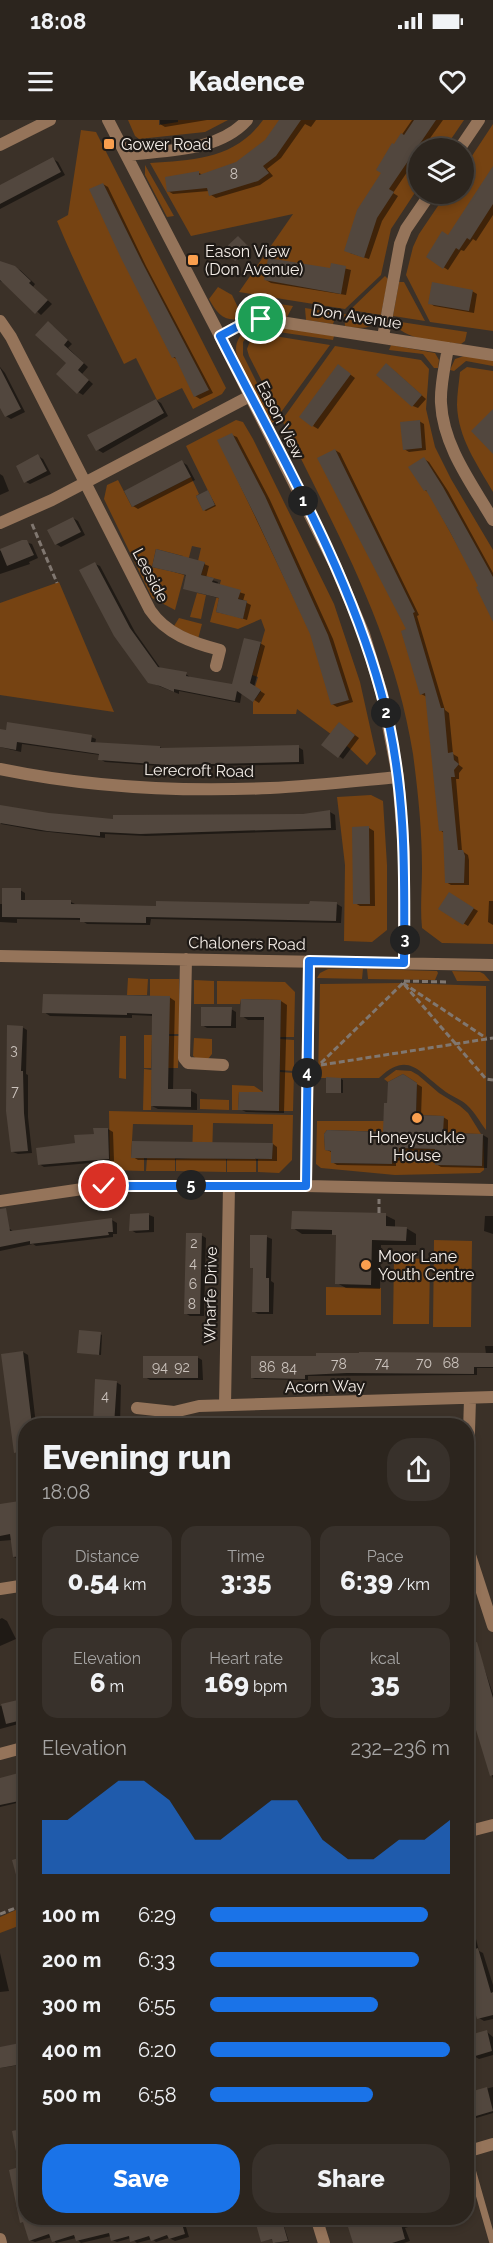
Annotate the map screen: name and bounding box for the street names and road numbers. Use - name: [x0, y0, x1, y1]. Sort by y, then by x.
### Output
- street label: Don Avenue: [311, 300, 403, 333]
- street label: Eason View: [253, 378, 308, 462]
- street label: Leeside: [128, 545, 173, 606]
- street label: Lerecroft Road: [144, 760, 254, 781]
- street label: Chaloners Road: [188, 933, 306, 954]
- street label: Wharfe Drive: [200, 1246, 221, 1344]
- street label: Acorn Way: [285, 1376, 366, 1397]

